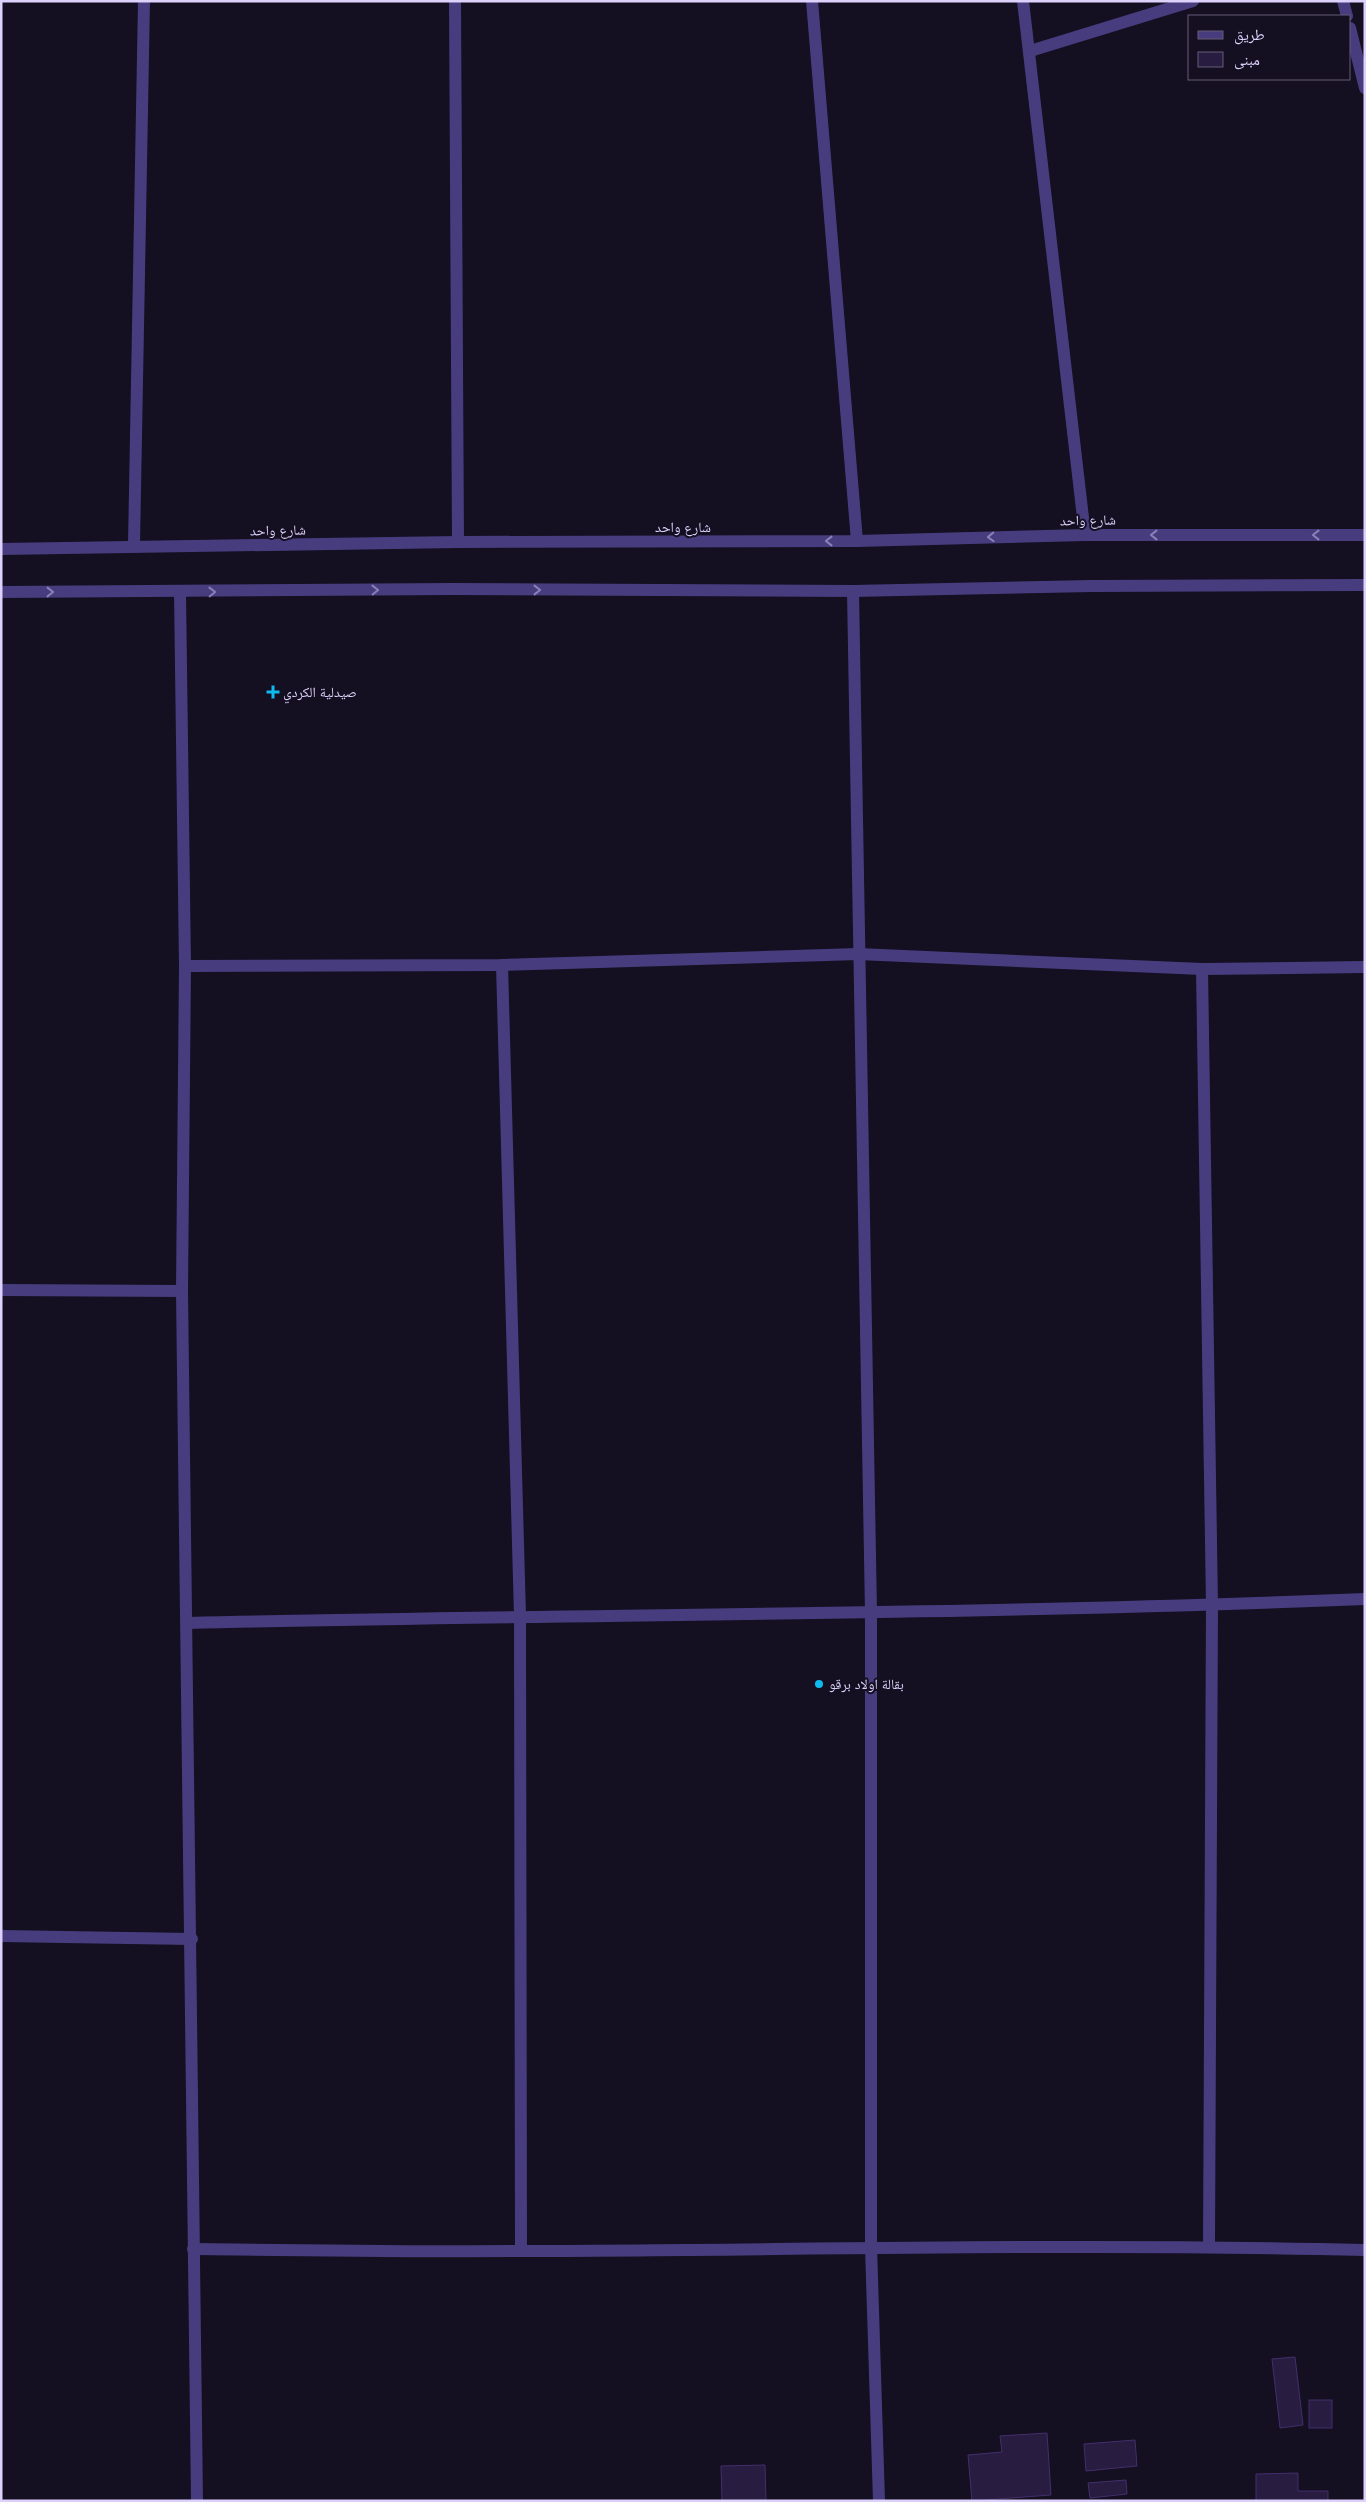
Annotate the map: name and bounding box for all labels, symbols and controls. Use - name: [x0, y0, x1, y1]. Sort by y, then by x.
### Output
- legend: [1188, 15, 1351, 80]
- text: طريق: [1234, 26, 1265, 45]
- text: مبنى: [1234, 51, 1260, 70]
- street label: شارع واحد: [1060, 512, 1116, 530]
- street label: شارع واحد: [655, 519, 711, 537]
- street label: شارع واحد: [250, 522, 306, 540]
- one-way arrow: [1149, 530, 1157, 540]
- one-way arrow: [1312, 530, 1320, 540]
- one-way arrow: [987, 532, 995, 543]
- one-way arrow: [824, 536, 832, 546]
- one-way arrow: [372, 585, 379, 595]
- one-way arrow: [534, 585, 542, 595]
- one-way arrow: [46, 587, 54, 597]
- one-way arrow: [209, 587, 217, 597]
- place label: صيدلية الكردي: [283, 684, 357, 704]
- marker: صيدلية الكردي: [267, 686, 279, 698]
- place label: بقالة اولاد برقو: [829, 1676, 904, 1693]
- marker: بقالة اولاد برقو: [813, 1678, 825, 1690]

